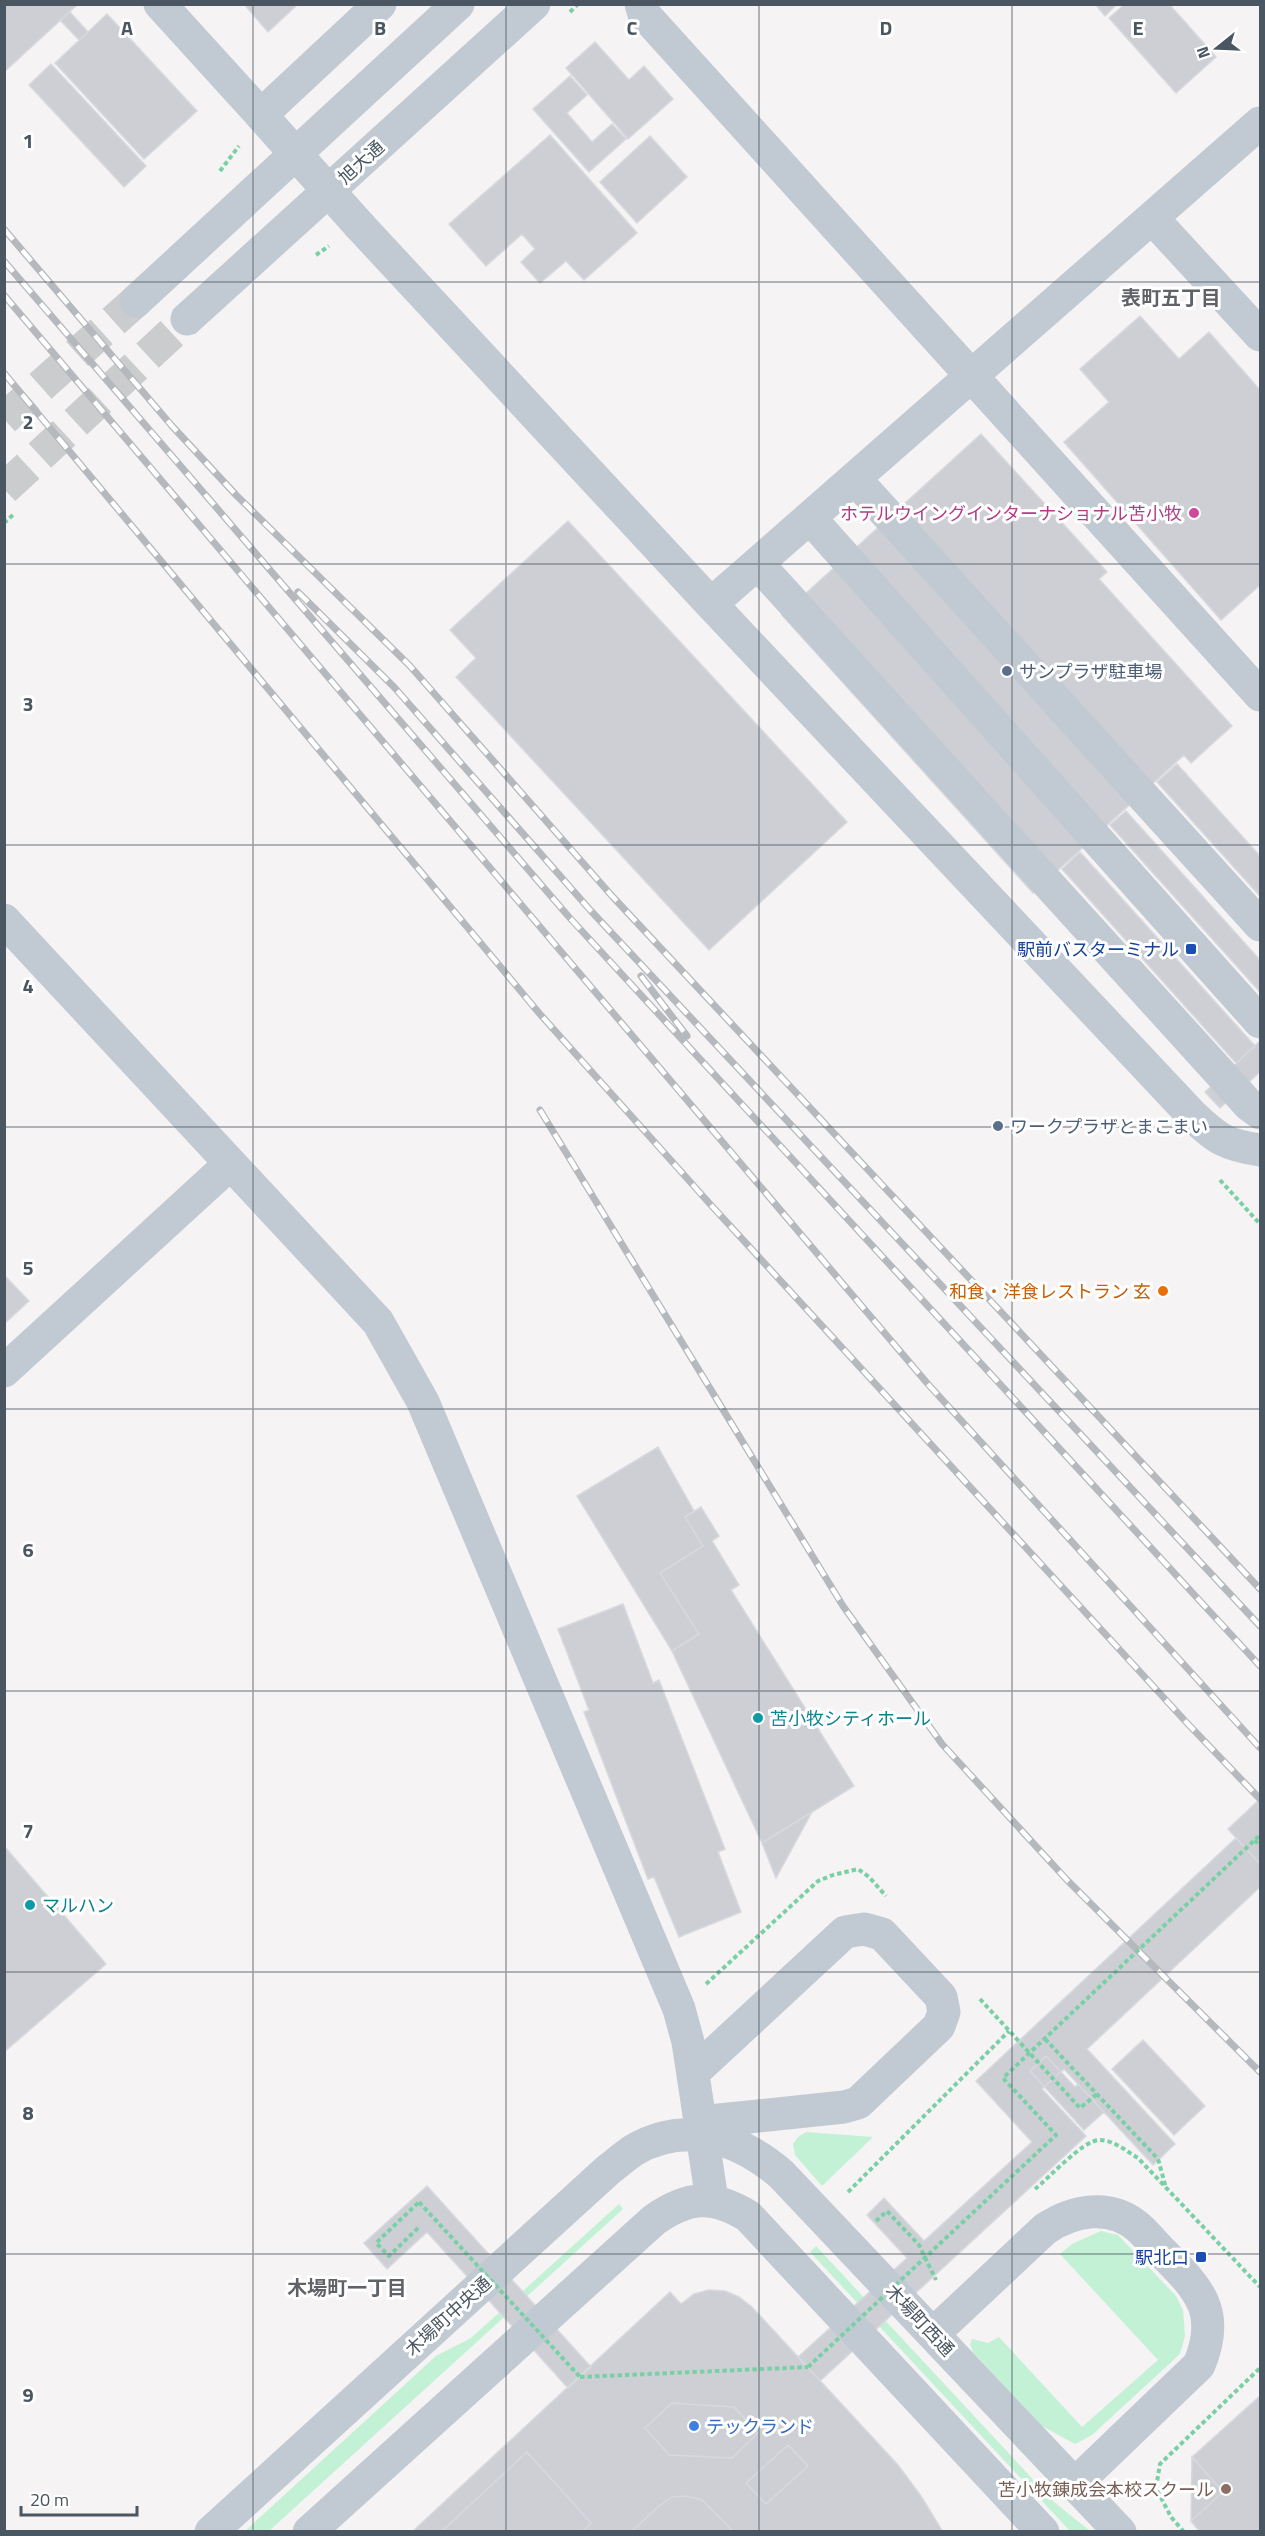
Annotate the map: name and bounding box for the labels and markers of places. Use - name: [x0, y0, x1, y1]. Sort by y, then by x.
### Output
- place label: ホテルウイングインターナショナル苫小牧: [840, 500, 1182, 527]
- marker: ホテルウイングインターナショナル苫小牧: [1187, 506, 1201, 520]
- place label: サンプラザ駐車場: [1019, 658, 1162, 685]
- marker: サンプラザ駐車場: [1000, 664, 1014, 678]
- place label: 駅前バスターミナル: [1017, 936, 1179, 963]
- marker: 駅前バスターミナル: [1184, 942, 1198, 956]
- place label: ワークプラザとまこまい: [1010, 1113, 1208, 1140]
- marker: ワークプラザとまこまい: [991, 1119, 1005, 1133]
- place label: 和食・洋食レストラン 玄: [949, 1278, 1151, 1305]
- marker: 和食・洋食レストラン 玄: [1156, 1284, 1170, 1298]
- place label: 苫小牧シティホール: [770, 1705, 931, 1732]
- marker: 苫小牧シティホール: [751, 1711, 765, 1725]
- place label: マルハン: [42, 1892, 114, 1919]
- marker: マルハン: [23, 1898, 37, 1912]
- place label: 駅北口: [1135, 2244, 1189, 2271]
- marker: 駅北口: [1194, 2250, 1208, 2264]
- place label: テックランド: [706, 2413, 814, 2440]
- marker: テックランド: [687, 2419, 701, 2433]
- place label: 苫小牧錬成会本校スクール: [998, 2476, 1214, 2503]
- marker: 苫小牧錬成会本校スクール: [1219, 2482, 1233, 2496]

